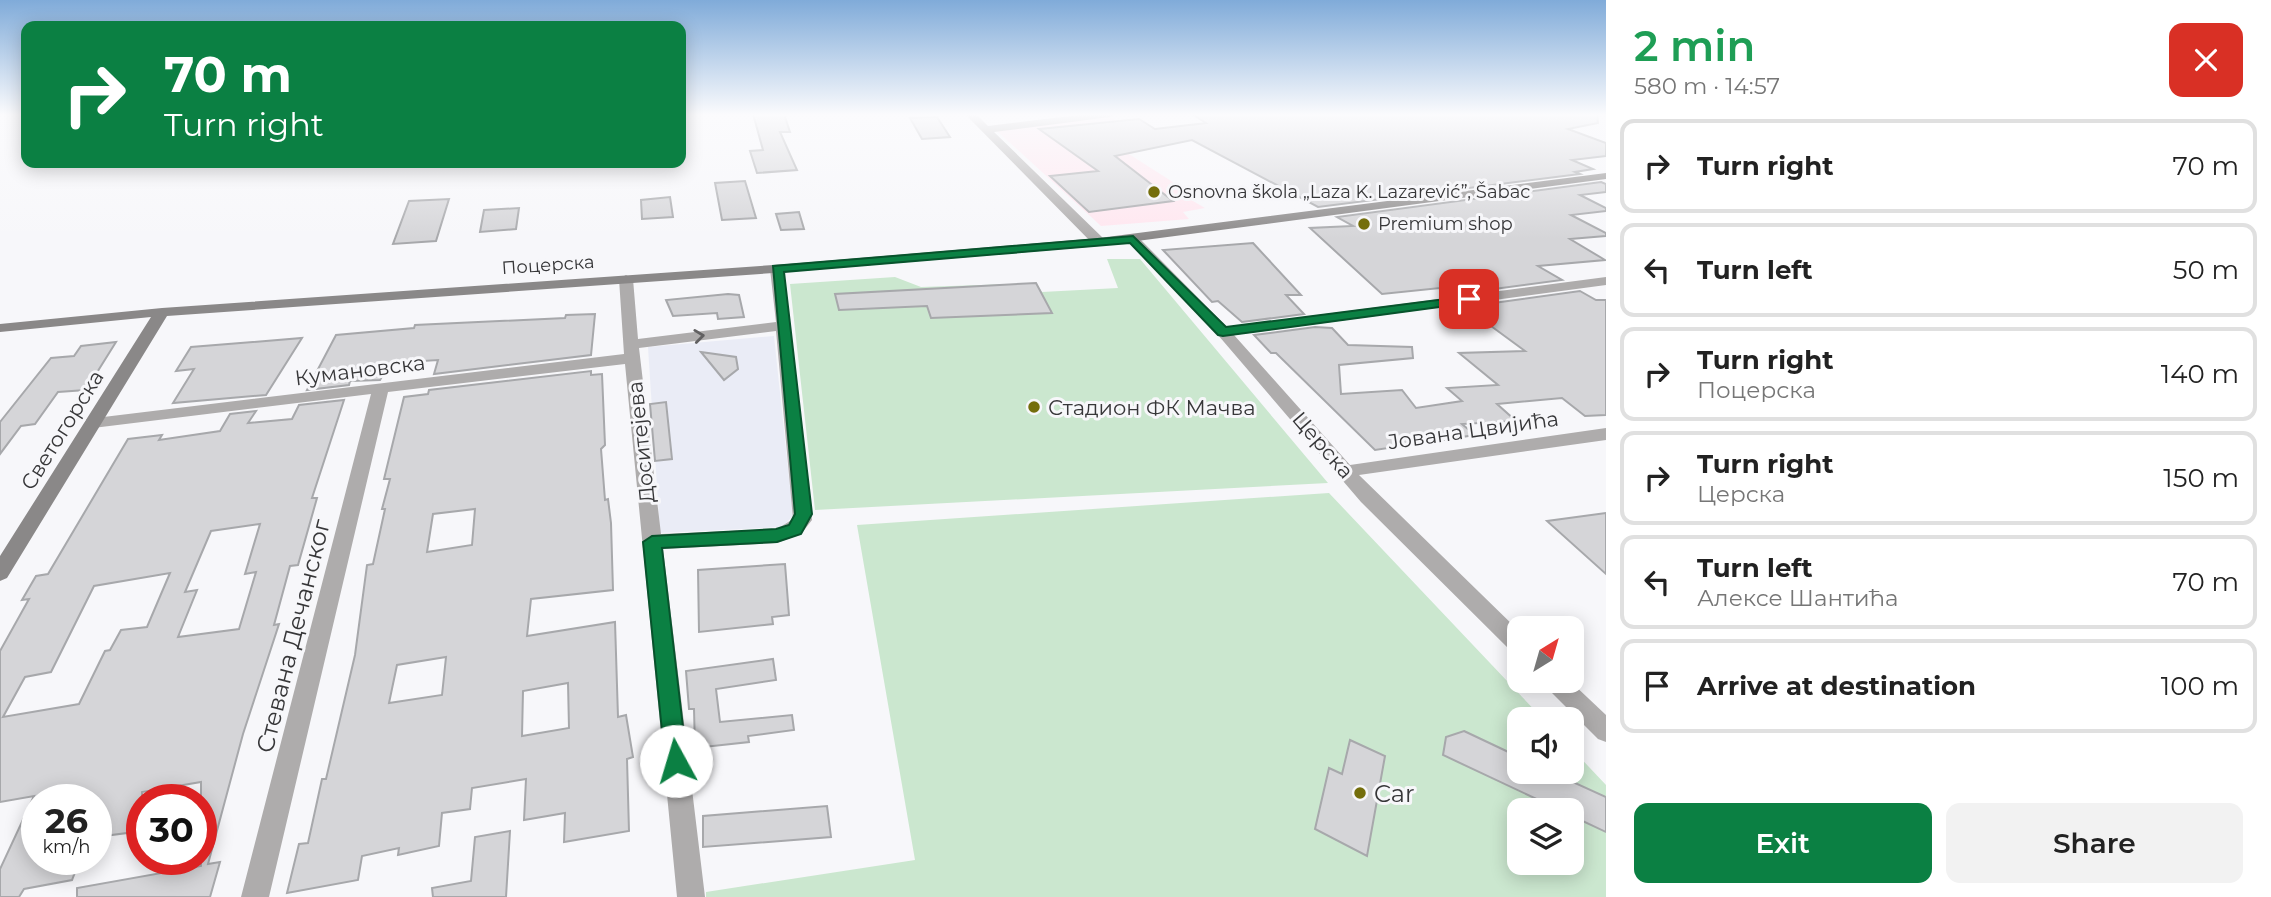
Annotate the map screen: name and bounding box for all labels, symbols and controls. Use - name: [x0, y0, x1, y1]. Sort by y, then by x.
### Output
- text: 2 min: [1634, 20, 1755, 72]
- button: close: [2169, 23, 2243, 97]
- text: 70 m: [164, 45, 292, 104]
- icon: right: [49, 49, 140, 140]
- text: 580 m · 14:57: [1634, 72, 1780, 100]
- text: Turn right: [164, 105, 324, 144]
- icon: right: [1638, 147, 1676, 185]
- text: Turn right: [1697, 150, 1833, 182]
- text: 70 m: [2173, 150, 2239, 182]
- place label: Osnovna škola „Laza K. Lazarević”, Šabac: [1168, 181, 1530, 203]
- marker: Osnovna škola „Laza K. Lazarević”, Šabac: [1146, 184, 1162, 200]
- place label: Premium shop: [1378, 213, 1513, 235]
- marker: Premium shop: [1356, 216, 1372, 232]
- street label: Поцерска: [501, 251, 595, 279]
- icon: left: [1638, 251, 1676, 289]
- text: Turn left: [1697, 254, 1813, 286]
- text: 50 m: [2173, 254, 2239, 286]
- pin: [1439, 269, 1499, 329]
- icon: arrive: [1450, 280, 1488, 318]
- one-way arrow: [694, 329, 705, 344]
- text: Turn right: [1697, 344, 1833, 376]
- street label: Кумановска: [293, 350, 427, 390]
- icon: right: [1638, 355, 1676, 393]
- text: 140 m: [2161, 358, 2239, 390]
- street label: Светогорска: [15, 366, 109, 494]
- text: Поцерска: [1697, 376, 1816, 404]
- street label: Доситејева: [622, 380, 660, 504]
- place label: Стадион ФК Мачва: [1048, 395, 1256, 420]
- marker: Стадион ФК Мачва: [1026, 399, 1042, 415]
- street label: Церска: [1287, 406, 1359, 484]
- street label: Јована Цвијића: [1386, 406, 1560, 454]
- text: Turn right: [1697, 448, 1833, 480]
- icon: right: [1638, 459, 1676, 497]
- text: 150 m: [2163, 462, 2239, 494]
- text: Церска: [1697, 480, 1785, 508]
- street label: Стевана Дечанског: [250, 516, 336, 756]
- text: Turn left: [1697, 552, 1813, 584]
- icon: left: [1638, 563, 1676, 601]
- text: 70 m: [2173, 566, 2239, 598]
- text: Алексе Шантића: [1697, 584, 1898, 612]
- north arrow: [1507, 616, 1584, 693]
- map controls: [1507, 616, 1584, 875]
- icon: arrive: [1638, 667, 1676, 705]
- text: Arrive at destination: [1697, 670, 1976, 702]
- text: 100 m: [2161, 670, 2239, 702]
- button: sound: [1507, 707, 1584, 784]
- position arrow: [639, 724, 713, 798]
- place label: Car: [1374, 779, 1415, 808]
- speed limit sign: 30: [126, 784, 217, 875]
- marker: Car: [1352, 785, 1368, 801]
- button: layers: [1507, 798, 1584, 875]
- text: 26: [45, 799, 88, 842]
- button: Exit: [1634, 803, 1932, 883]
- button: Share: [1946, 803, 2243, 883]
- text: km/h: [42, 836, 91, 858]

